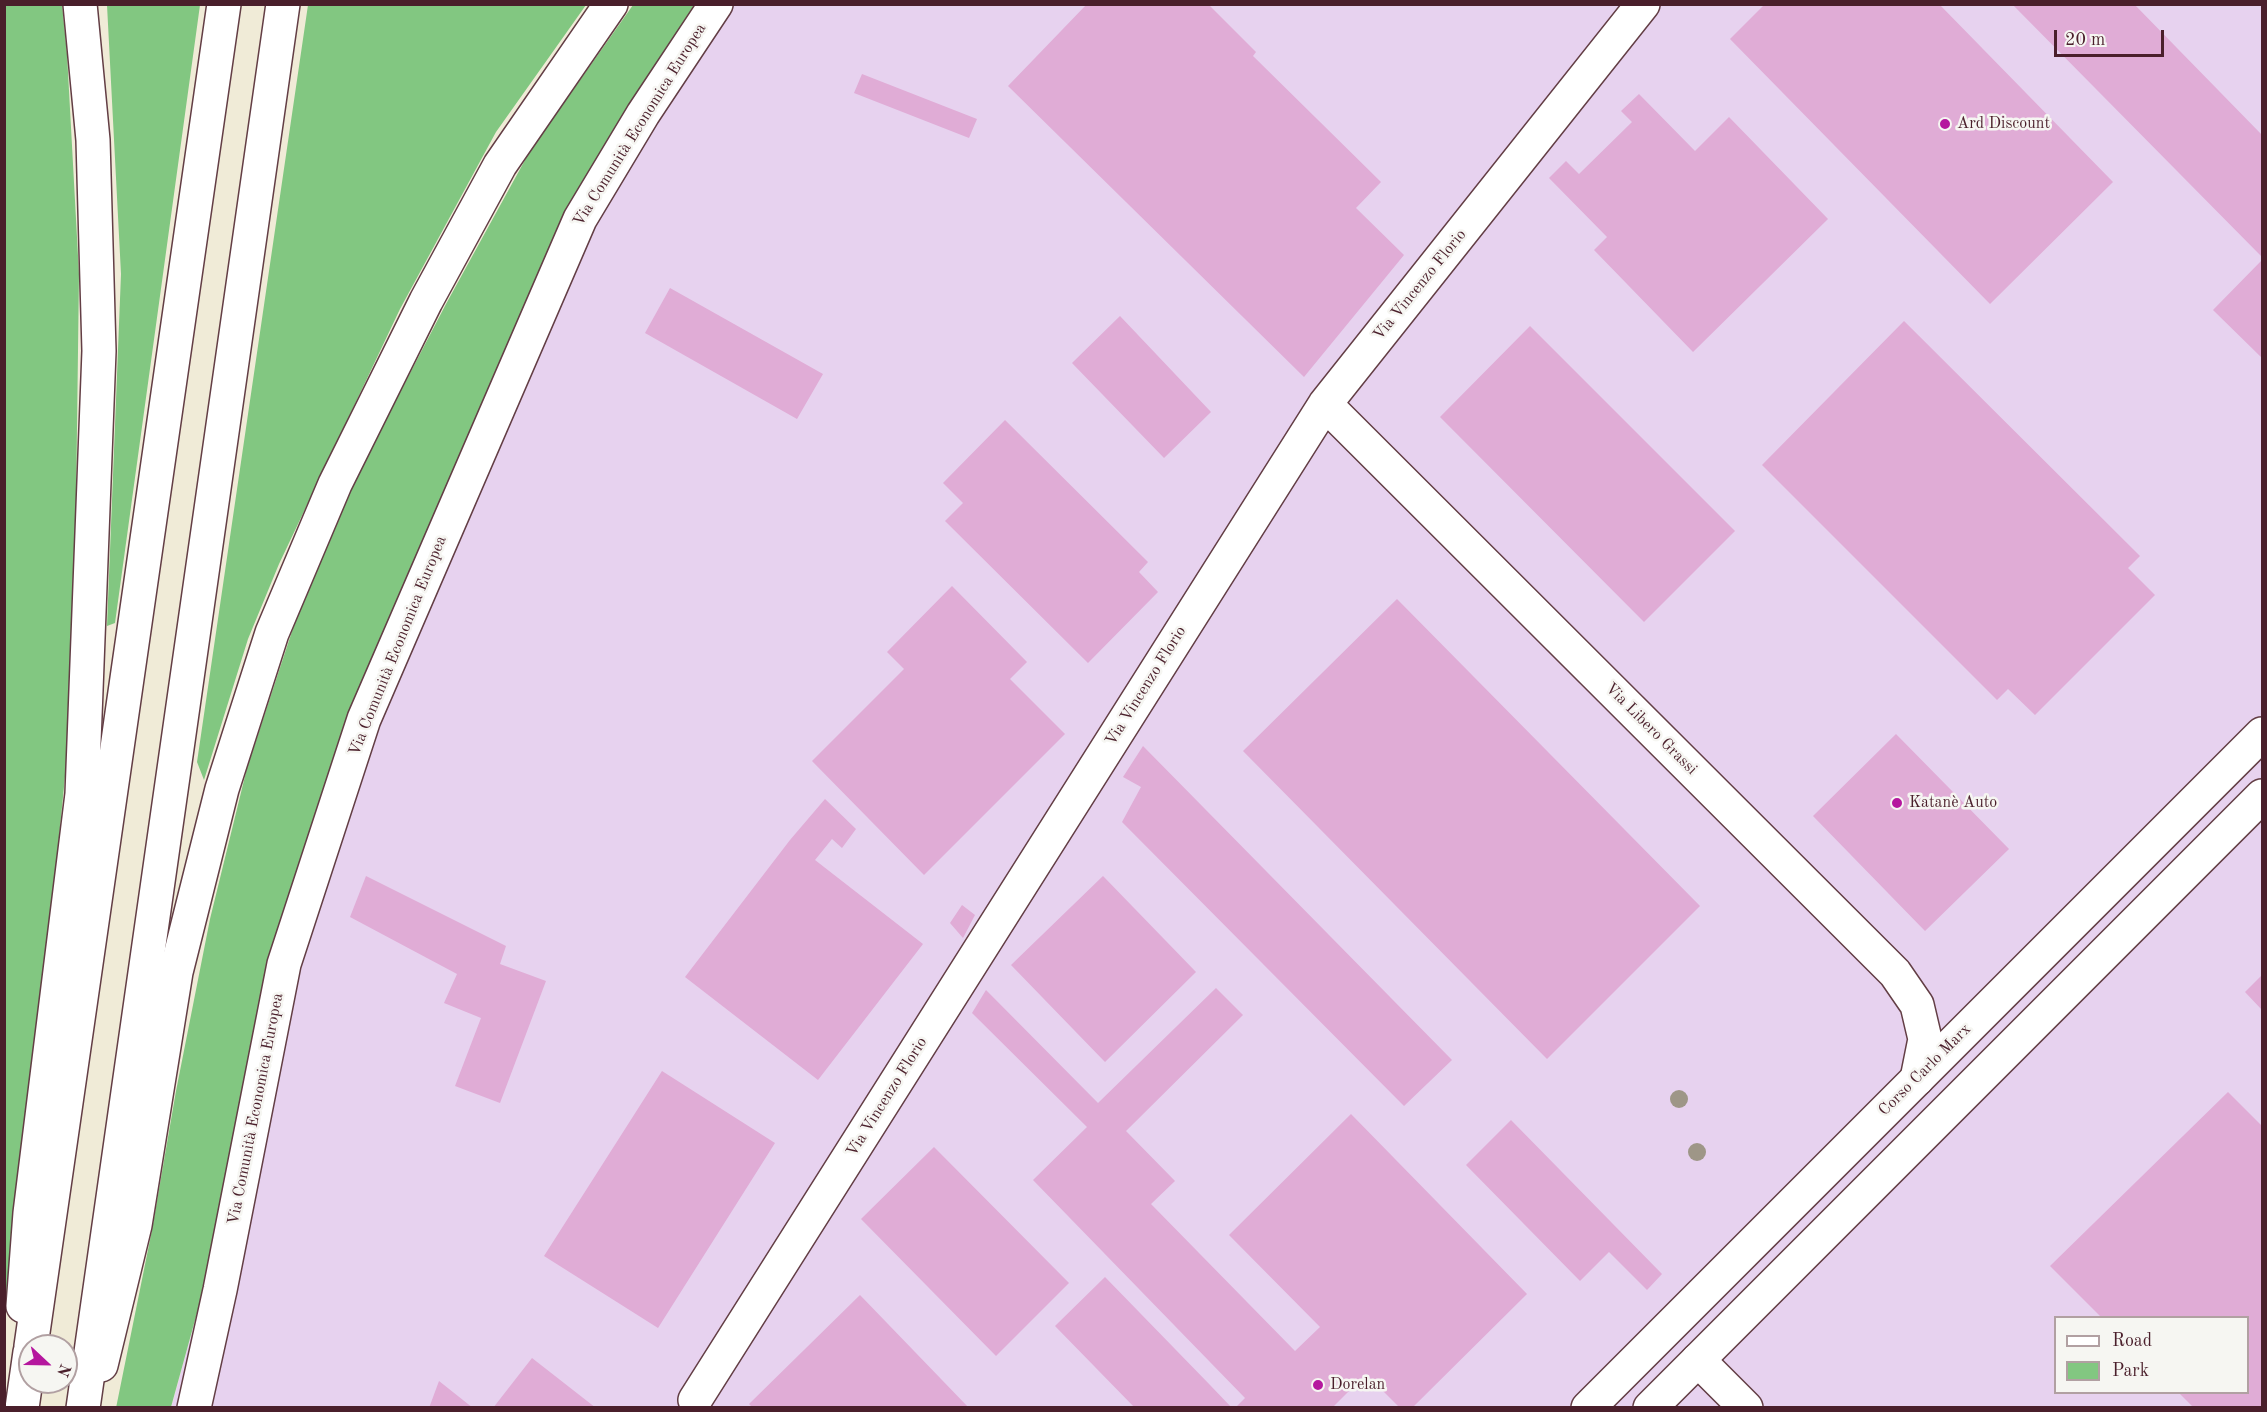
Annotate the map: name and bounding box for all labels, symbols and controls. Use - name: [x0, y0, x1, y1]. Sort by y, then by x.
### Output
- scale bar: [2057, 18, 2166, 56]
- street label: Via Comunità Economica Europea: [569, 20, 711, 230]
- text: 20 m: [2065, 31, 2105, 49]
- place label: Ard Discount: [1957, 114, 2050, 134]
- marker: Ard Discount: [1938, 117, 1952, 131]
- street label: Via Vincenzo Florio: [1369, 226, 1471, 344]
- street label: Via Comunità Economica Europea: [345, 533, 451, 759]
- street label: Via Vincenzo Florio: [1101, 623, 1191, 749]
- street label: Via Libero Grassi: [1601, 679, 1701, 779]
- place label: Katanè Auto: [1909, 793, 1997, 813]
- marker: Katanè Auto: [1890, 796, 1904, 810]
- street label: Via Comunità Economica Europea: [224, 991, 288, 1227]
- street label: Corso Carlo Marx: [1875, 1020, 1975, 1120]
- street label: Via Vincenzo Florio: [842, 1034, 932, 1160]
- legend: [2054, 1316, 2249, 1394]
- text: Road: [2112, 1332, 2152, 1350]
- north arrow: [18, 1334, 78, 1394]
- text: N: [53, 1361, 73, 1379]
- text: Park: [2112, 1362, 2149, 1380]
- place label: Dorelan: [1330, 1375, 1385, 1395]
- marker: Dorelan: [1311, 1378, 1325, 1392]

